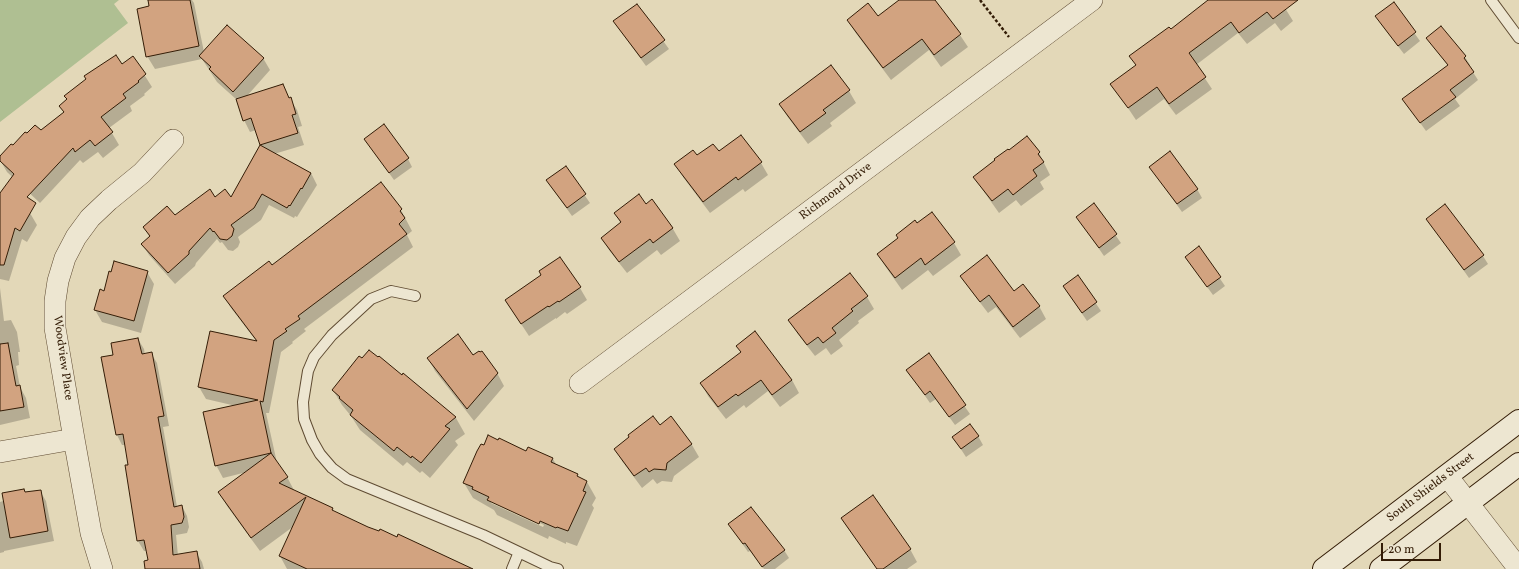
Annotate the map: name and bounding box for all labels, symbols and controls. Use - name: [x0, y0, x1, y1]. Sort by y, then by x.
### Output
- street label: Richmond Drive: [797, 160, 875, 224]
- street label: Woodview Place: [49, 315, 75, 401]
- street label: South Shields Street: [1384, 450, 1478, 526]
- scale bar: [1383, 535, 1443, 561]
- text: 20 m: [1388, 542, 1415, 558]

